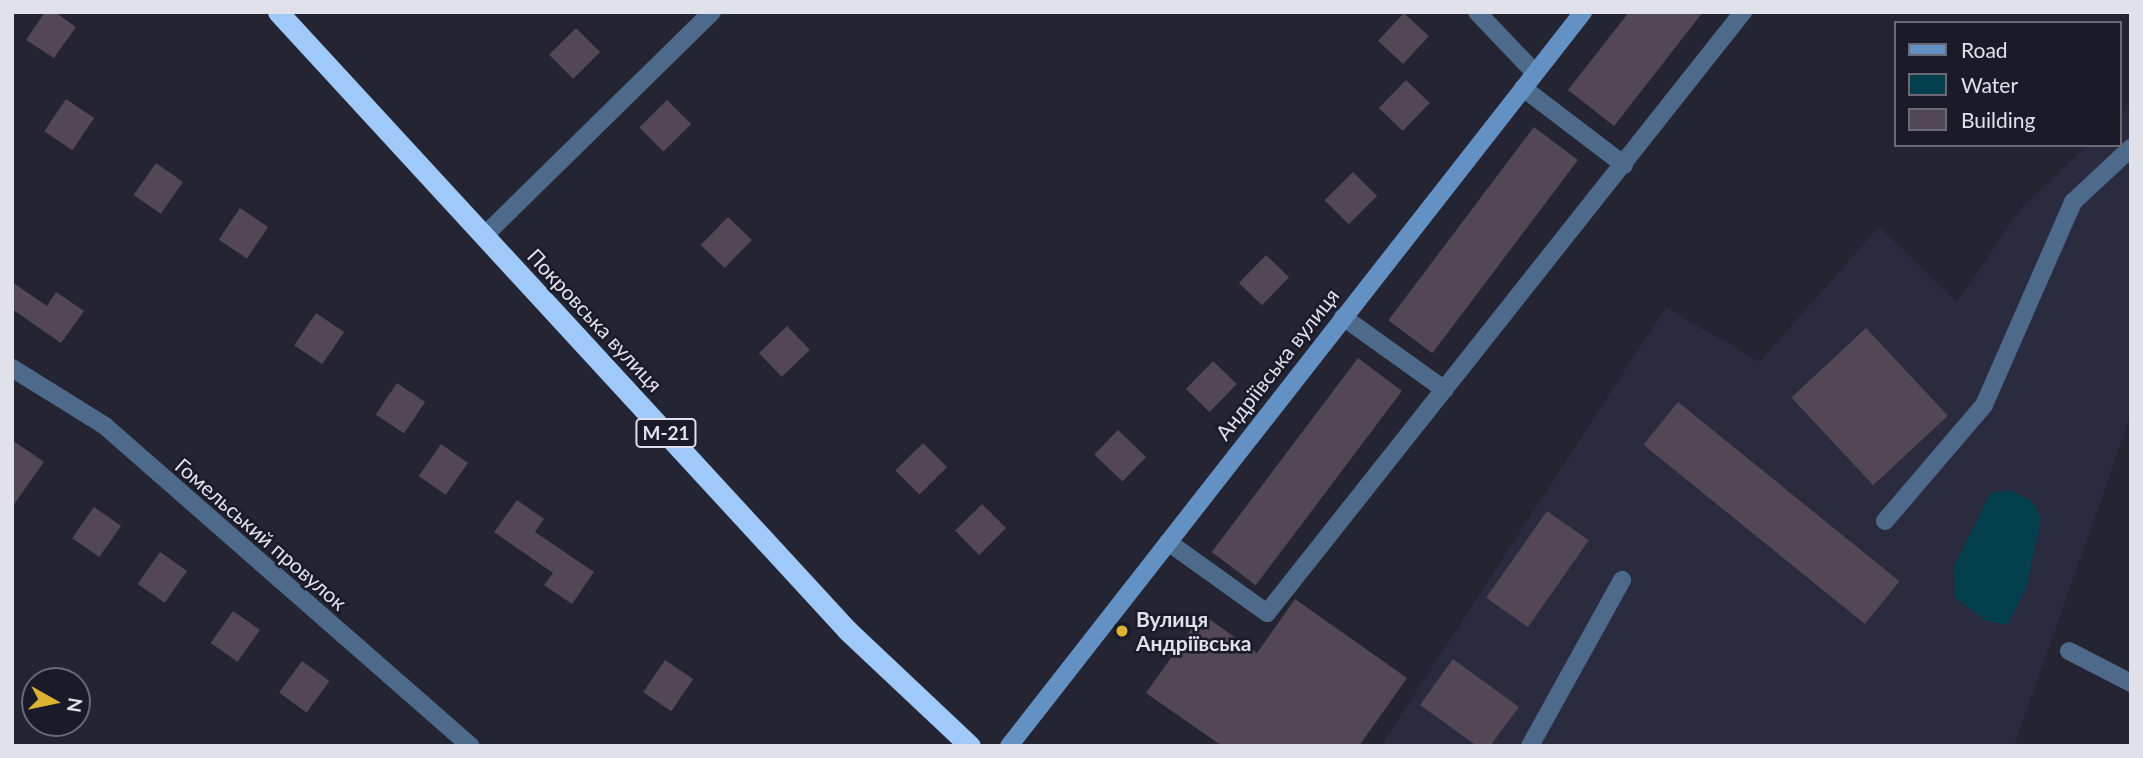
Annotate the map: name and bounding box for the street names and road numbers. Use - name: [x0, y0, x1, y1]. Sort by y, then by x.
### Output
- street label: Покровська вулиця: [522, 243, 668, 397]
- street label: Андріївська вулиця: [1210, 283, 1344, 445]
- road number: М-21: [634, 418, 698, 448]
- street label: Гомельський провулок: [170, 453, 352, 615]

